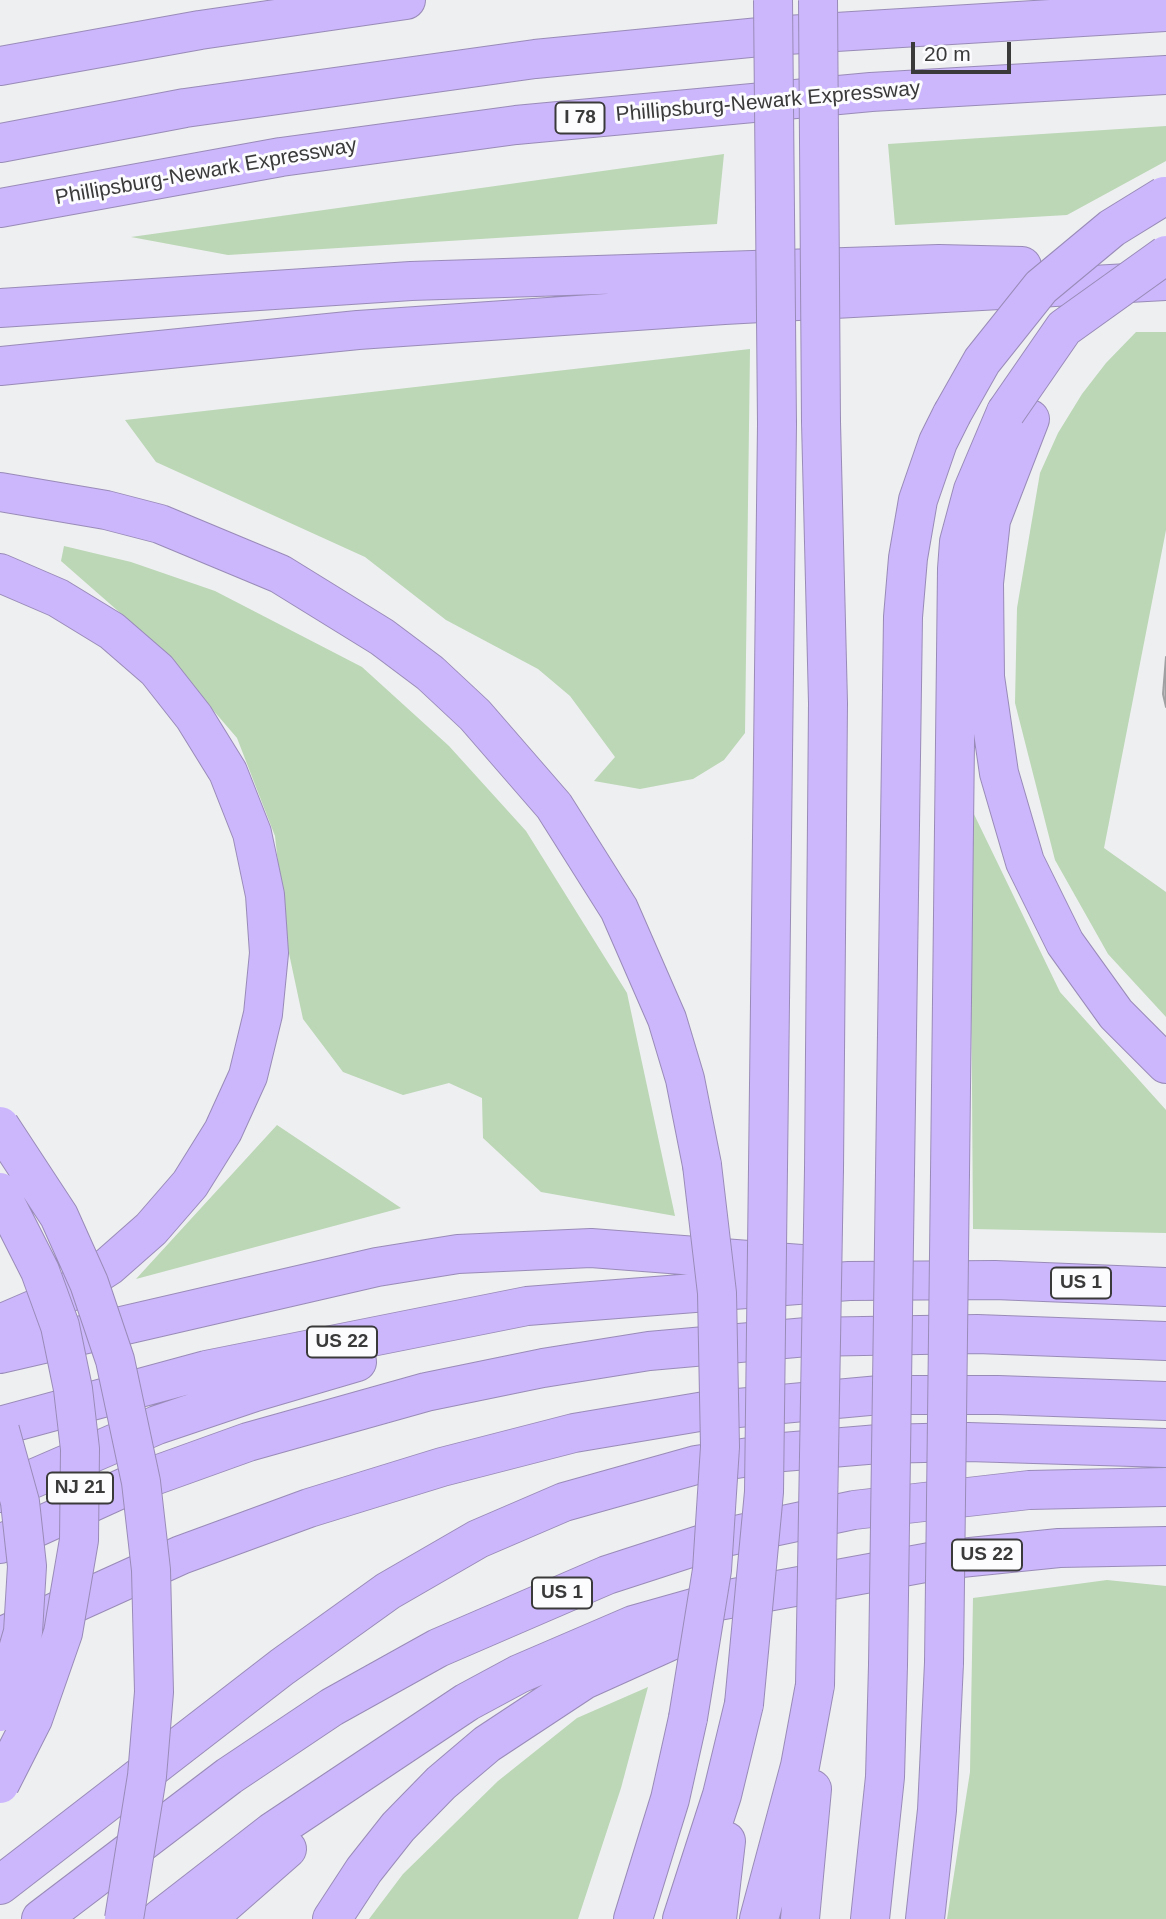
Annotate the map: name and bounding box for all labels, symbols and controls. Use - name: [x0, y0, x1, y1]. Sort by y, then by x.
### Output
- scale bar: [914, 28, 1014, 72]
- text: 20 m: [924, 42, 971, 65]
- street label: Phillipsburg-Newark Expressway: [615, 76, 921, 128]
- road number: I 78: [556, 102, 604, 134]
- street label: Phillipsburg-Newark Expressway: [53, 133, 359, 211]
- road number: US 1: [1051, 1268, 1111, 1298]
- road number: US 22: [307, 1326, 377, 1358]
- road number: NJ 21: [47, 1472, 113, 1504]
- road number: US 22: [952, 1540, 1022, 1570]
- road number: US 1: [532, 1578, 592, 1609]

